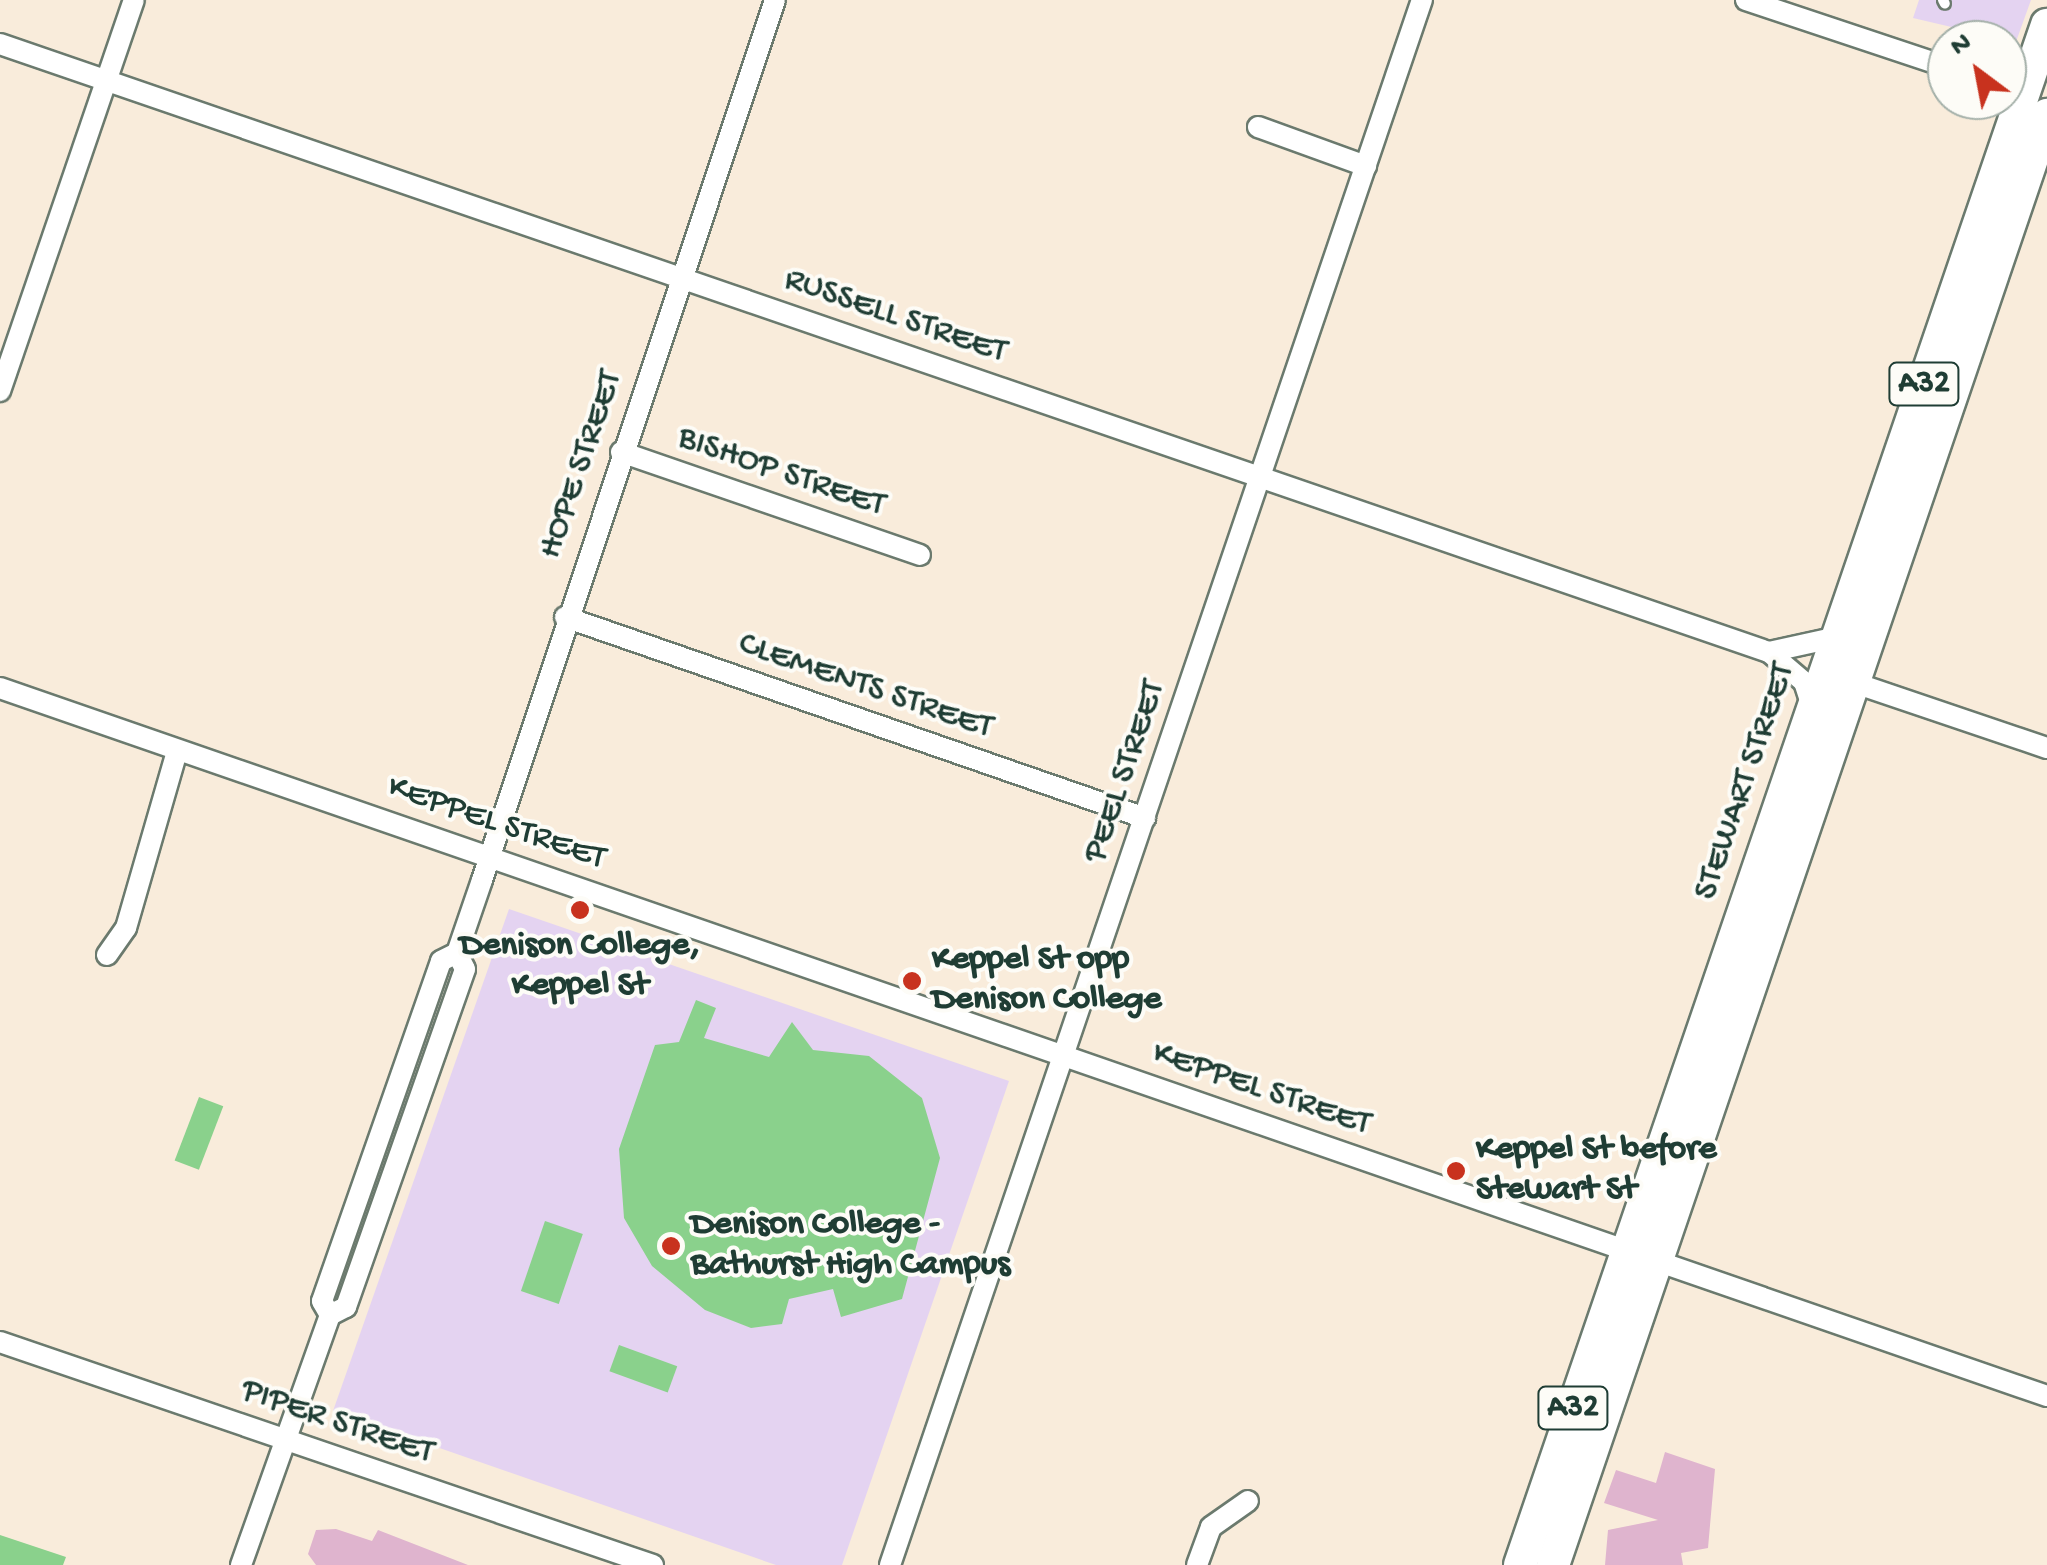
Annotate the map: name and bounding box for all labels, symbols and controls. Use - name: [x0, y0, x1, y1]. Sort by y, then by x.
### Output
- north arrow: [1927, 20, 2027, 120]
- text: N: [1945, 27, 1978, 65]
- street label: RUSSELL STREET: [779, 259, 1011, 375]
- road number: A32: [1886, 357, 1962, 411]
- street label: HOPE STREET: [530, 366, 634, 564]
- street label: BISHOP STREET: [672, 418, 890, 528]
- street label: CLEMENTS STREET: [733, 624, 997, 750]
- street label: STEWART STREET: [1686, 658, 1806, 906]
- street label: PEEL STREET: [1075, 676, 1177, 868]
- street label: KEPPEL STREET: [381, 767, 611, 881]
- marker: Denison College, Keppel St: [569, 899, 591, 921]
- place label: Denison College, Keppel St: [460, 926, 700, 1008]
- place label: Keppel St opp Denison College: [932, 940, 1162, 1022]
- marker: Keppel St opp Denison College: [901, 970, 923, 992]
- street label: KEPPEL STREET: [1146, 1033, 1376, 1147]
- place label: Keppel St before Stewart St: [1476, 1130, 1717, 1212]
- marker: Keppel St before Stewart St: [1445, 1160, 1467, 1182]
- place label: Denison College - Bathurst High Campus: [691, 1205, 1010, 1287]
- marker: Denison College - Bathurst High Campus: [660, 1235, 682, 1257]
- street label: PIPER STREET: [235, 1370, 439, 1476]
- road number: A32: [1536, 1381, 1610, 1435]

